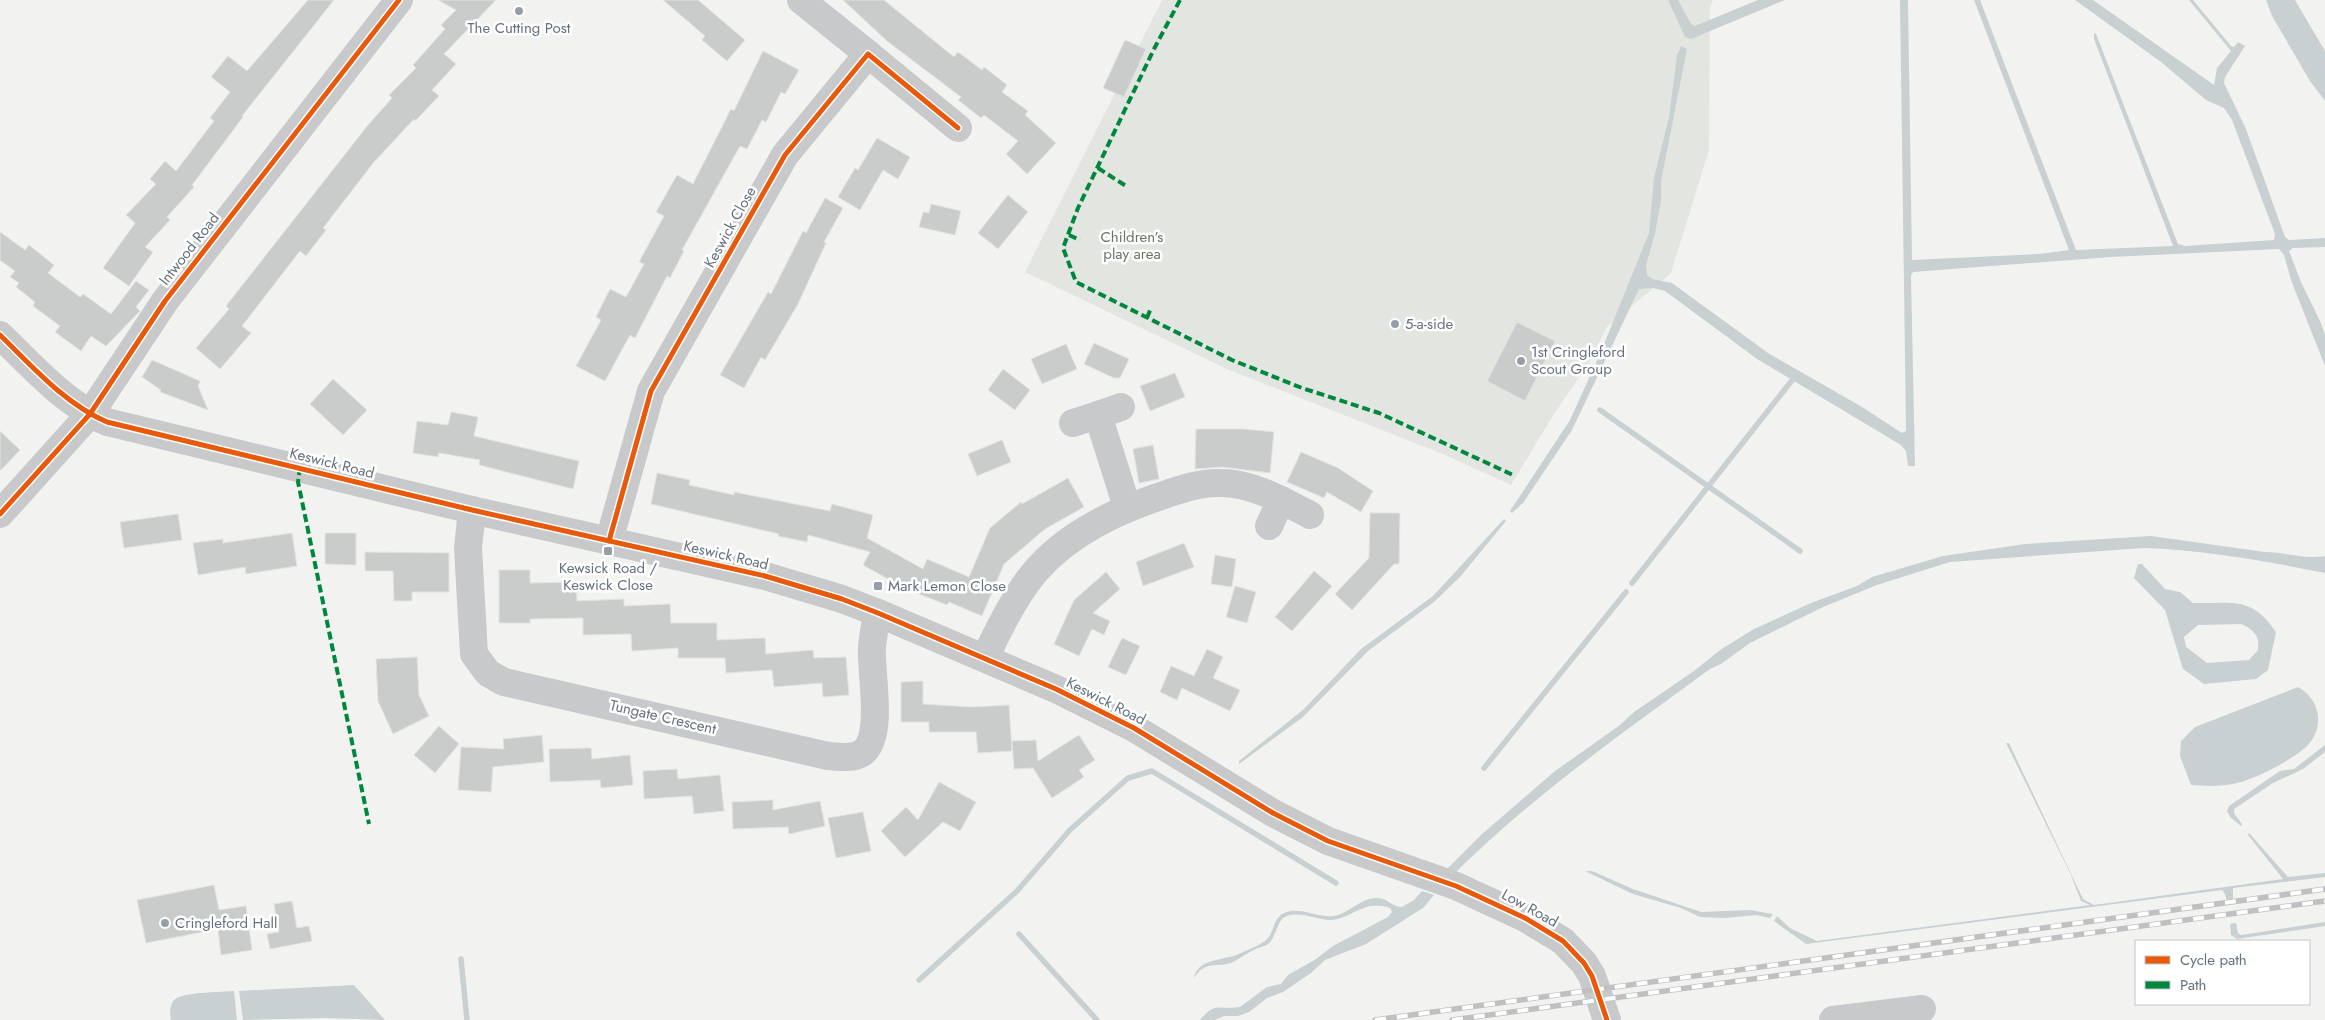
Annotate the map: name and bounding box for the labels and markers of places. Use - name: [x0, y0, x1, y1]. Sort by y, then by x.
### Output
- marker: The Cutting Post: [513, 5, 525, 17]
- place label: The Cutting Post: [468, 17, 571, 39]
- place label: 5-a-side: [1405, 313, 1453, 335]
- marker: 5-a-side: [1389, 318, 1401, 330]
- place label: 1st Cringleford Scout Group: [1531, 341, 1625, 380]
- marker: 1st Cringleford Scout Group: [1515, 355, 1527, 367]
- marker: Kewsick Road / Keswick Close: [602, 545, 614, 557]
- place label: Kewsick Road / Keswick Close: [559, 557, 658, 596]
- place label: Mark Lemon Close: [888, 575, 1006, 597]
- marker: Mark Lemon Close: [872, 580, 884, 592]
- place label: Cringleford Hall: [175, 912, 277, 934]
- marker: Cringleford Hall: [159, 917, 171, 929]

